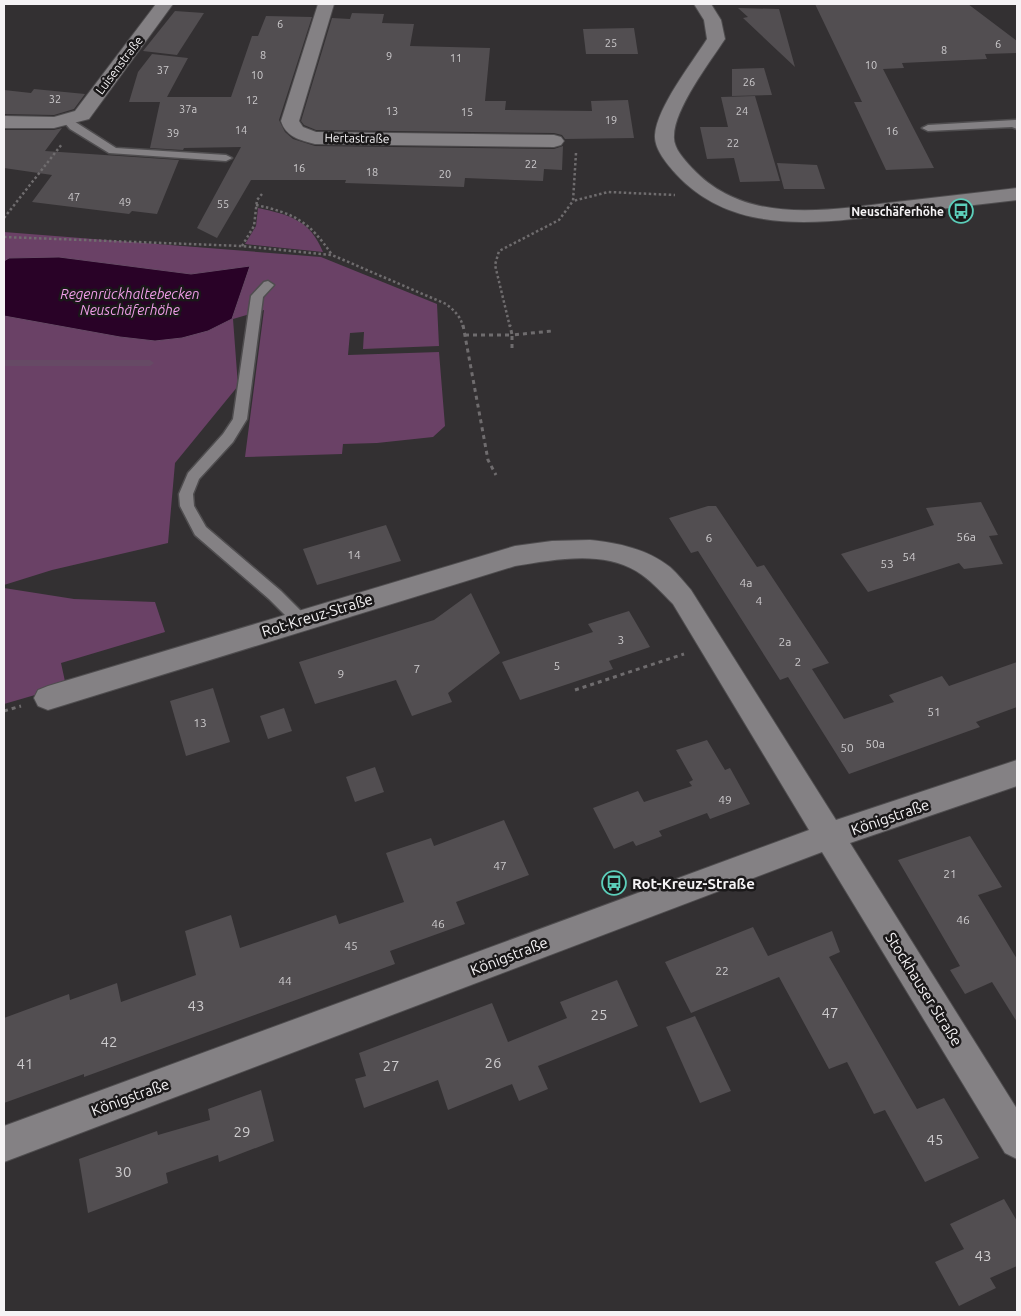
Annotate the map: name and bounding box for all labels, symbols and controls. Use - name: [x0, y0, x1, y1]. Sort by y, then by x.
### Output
- house number: 6: [277, 18, 283, 30]
- street label: Luisenstraße: [93, 34, 145, 96]
- house number: 25: [605, 37, 617, 49]
- house number: 6: [995, 38, 1001, 50]
- house number: 8: [941, 44, 947, 56]
- house number: 8: [260, 49, 266, 61]
- house number: 9: [386, 50, 392, 62]
- house number: 11: [450, 52, 462, 64]
- house number: 10: [865, 59, 877, 71]
- house number: 37: [157, 64, 169, 76]
- house number: 10: [251, 69, 263, 81]
- house number: 26: [743, 76, 755, 88]
- house number: 32: [49, 93, 61, 105]
- house number: 12: [246, 94, 258, 106]
- house number: 37a: [179, 103, 197, 115]
- house number: 13: [386, 105, 398, 117]
- house number: 24: [736, 105, 748, 117]
- house number: 15: [461, 106, 473, 118]
- house number: 19: [605, 114, 617, 126]
- house number: 14: [235, 124, 247, 136]
- house number: 16: [886, 125, 898, 137]
- house number: 39: [167, 127, 179, 139]
- street label: Hertastraße: [324, 131, 390, 145]
- house number: 22: [727, 137, 739, 149]
- house number: 22: [525, 158, 537, 170]
- house number: 16: [293, 162, 305, 174]
- house number: 18: [366, 166, 378, 178]
- house number: 20: [439, 168, 451, 180]
- house number: 47: [68, 191, 80, 203]
- house number: 49: [119, 196, 131, 208]
- house number: 55: [217, 198, 229, 210]
- bus stop icon: Neuschäferhöhe: [948, 198, 974, 224]
- place label: Neuschäferhöhe: [851, 205, 944, 218]
- water label: Regenrückhaltebecken Neuschäferhöhe: [60, 286, 200, 318]
- house number: 56a: [956, 530, 976, 543]
- house number: 6: [706, 531, 713, 544]
- house number: 14: [347, 548, 361, 561]
- house number: 54: [902, 550, 916, 563]
- house number: 53: [880, 557, 894, 570]
- house number: 4a: [740, 576, 752, 589]
- street label: Rot-Kreuz-Straße: [259, 590, 375, 640]
- house number: 4: [756, 594, 763, 607]
- house number: 3: [618, 633, 624, 646]
- house number: 2a: [779, 635, 791, 648]
- house number: 2: [795, 655, 801, 668]
- house number: 5: [554, 659, 560, 672]
- house number: 7: [414, 662, 420, 675]
- house number: 9: [338, 667, 344, 680]
- house number: 51: [927, 705, 941, 718]
- house number: 13: [193, 716, 207, 729]
- house number: 50a: [865, 737, 885, 750]
- house number: 50: [840, 741, 854, 754]
- house number: 49: [718, 793, 732, 806]
- street label: Königstraße: [849, 796, 931, 838]
- house number: 47: [493, 859, 507, 872]
- house number: 21: [943, 867, 957, 880]
- bus stop icon: Rot-Kreuz-Straße: [601, 870, 627, 896]
- place label: Rot-Kreuz-Straße: [632, 875, 755, 892]
- house number: 46: [956, 913, 970, 926]
- house number: 46: [431, 917, 445, 930]
- street label: Stockhauser Straße: [882, 929, 966, 1049]
- street label: Königstraße: [468, 933, 550, 979]
- house number: 45: [344, 939, 358, 952]
- house number: 22: [715, 964, 729, 977]
- house number: 44: [278, 974, 292, 987]
- house number: 43: [188, 997, 204, 1014]
- house number: 47: [822, 1004, 838, 1021]
- house number: 25: [591, 1006, 607, 1023]
- house number: 42: [101, 1033, 117, 1050]
- house number: 26: [485, 1054, 501, 1071]
- house number: 41: [17, 1055, 33, 1072]
- house number: 27: [383, 1057, 399, 1074]
- street label: Königstraße: [89, 1075, 171, 1119]
- house number: 29: [234, 1123, 250, 1140]
- house number: 45: [927, 1131, 943, 1148]
- house number: 30: [115, 1163, 131, 1180]
- house number: 43: [975, 1247, 991, 1264]

